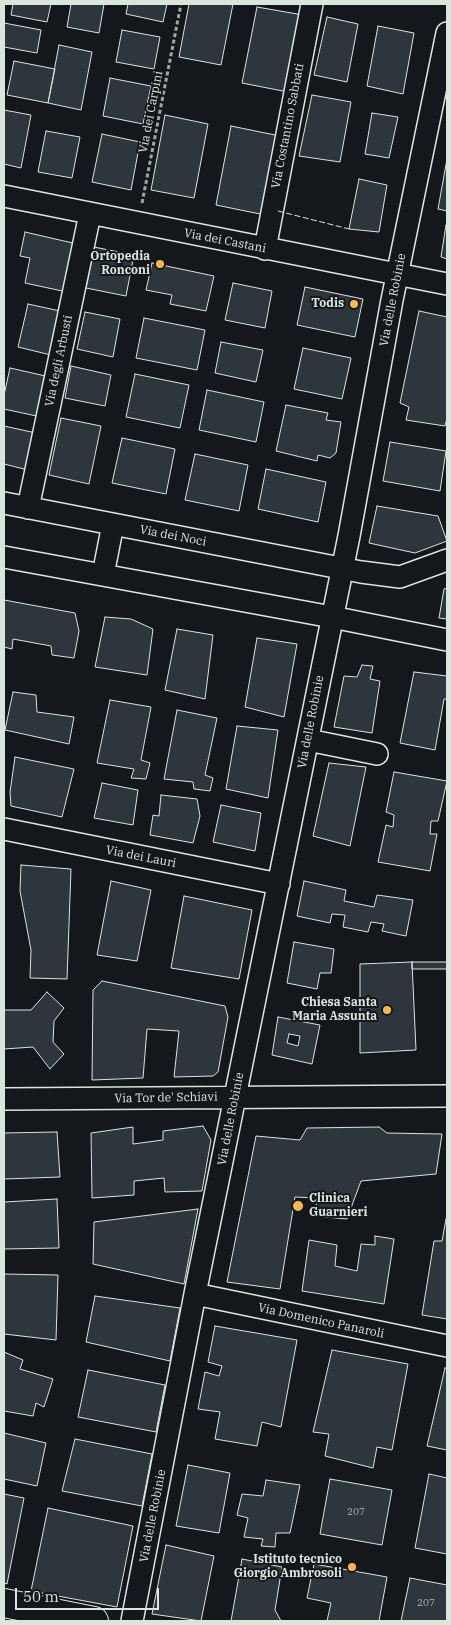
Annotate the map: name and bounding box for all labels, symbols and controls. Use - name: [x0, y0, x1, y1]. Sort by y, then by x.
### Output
- street label: Via Costantino Sabbati: [269, 62, 307, 190]
- street label: Via dei Carpini: [136, 70, 166, 154]
- street label: Via dei Castani: [183, 226, 267, 256]
- place label: Ortopedia Ronconi: [90, 250, 150, 278]
- street label: Via delle Robinie: [377, 252, 409, 348]
- marker: Ortopedia Ronconi: [154, 258, 166, 270]
- place label: Todis: [311, 297, 344, 311]
- marker: Todis: [348, 298, 360, 310]
- street label: Via degli Arbusti: [42, 314, 76, 408]
- street label: Via dei Noci: [139, 523, 207, 549]
- street label: Via delle Robinie: [295, 674, 327, 770]
- street label: Via dei Lauri: [105, 843, 177, 871]
- place label: Chiesa Santa Maria Assunta: [292, 996, 377, 1024]
- marker: Chiesa Santa Maria Assunta: [381, 1004, 393, 1016]
- street label: Via delle Robinie: [215, 1071, 247, 1167]
- street label: Via Tor de' Schiavi: [114, 1090, 218, 1106]
- place label: Clinica Guarnieri: [309, 1192, 368, 1220]
- marker: Clinica Guarnieri: [291, 1199, 305, 1213]
- street label: Via Domenico Panaroli: [257, 1301, 385, 1341]
- street label: Via delle Robinie: [137, 1468, 169, 1564]
- house number: 207: [347, 1506, 365, 1518]
- place label: Istituto tecnico Giorgio Ambrosoli: [234, 1553, 342, 1581]
- marker: Istituto tecnico Giorgio Ambrosoli: [346, 1561, 358, 1573]
- scale bar: [18, 1578, 161, 1610]
- text: 50 m: [23, 1587, 59, 1606]
- house number: 207: [417, 1597, 435, 1609]

